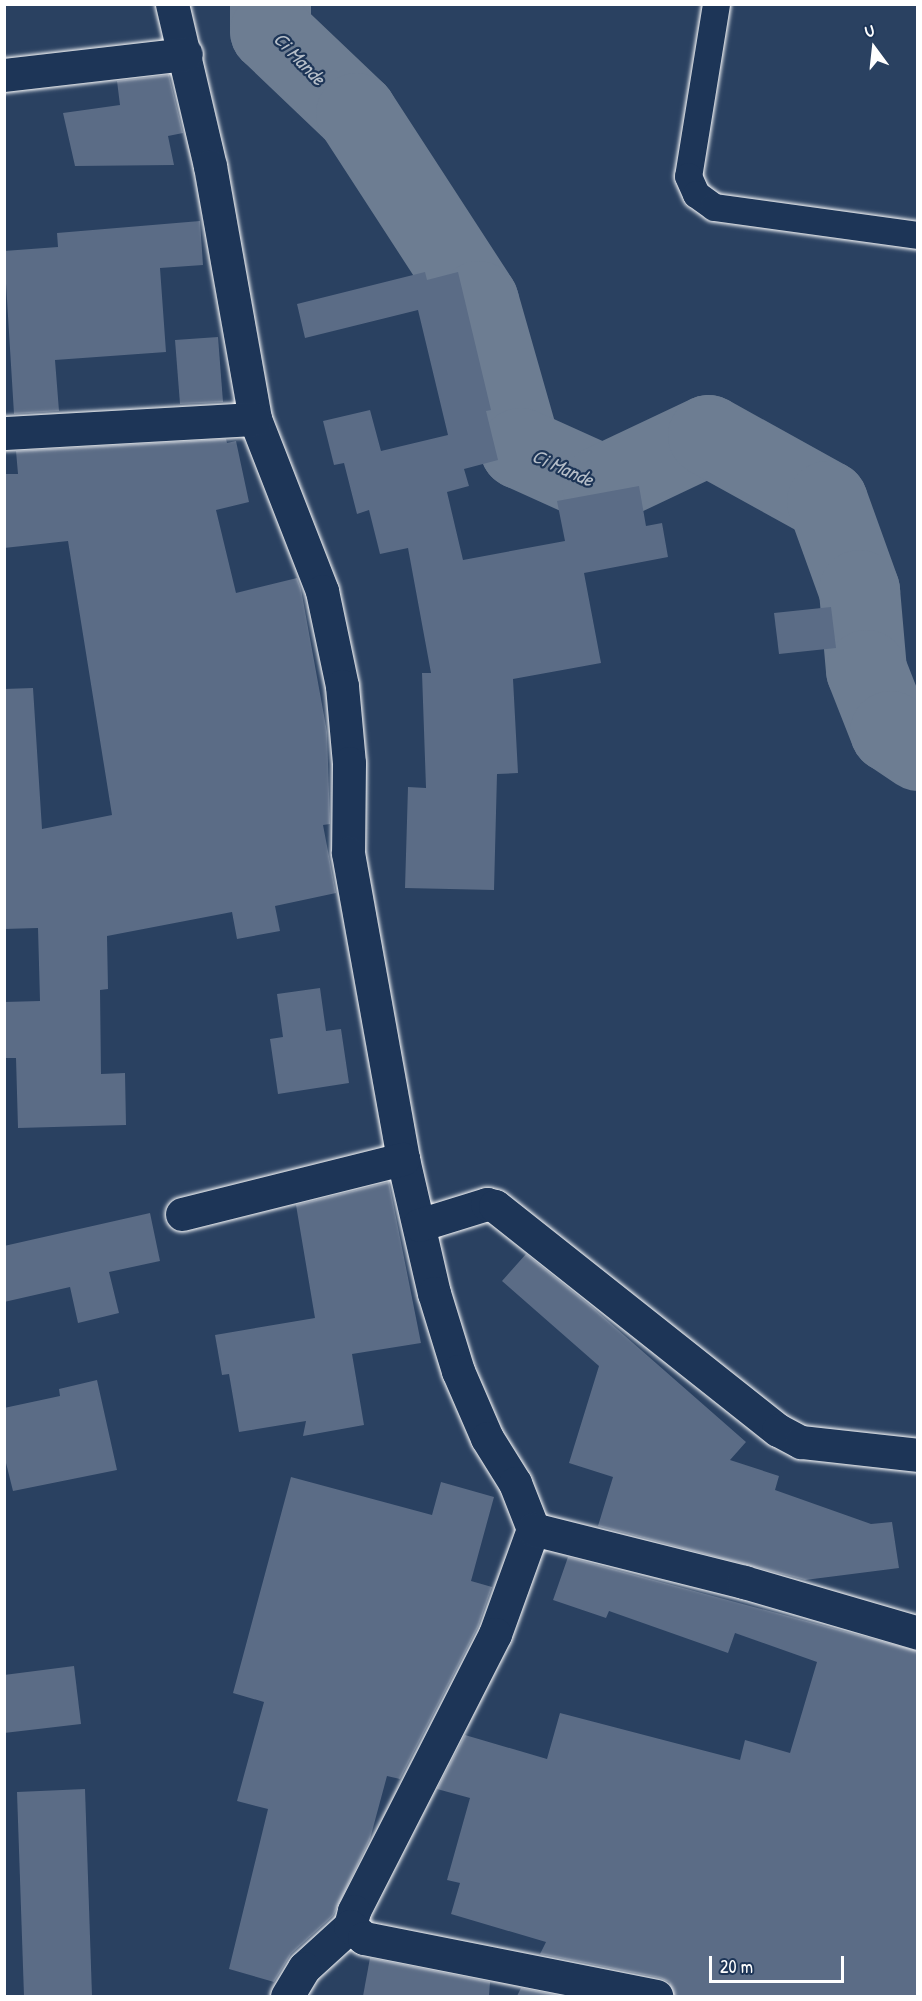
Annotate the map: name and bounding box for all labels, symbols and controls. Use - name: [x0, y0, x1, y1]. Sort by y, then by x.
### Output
- north arrow: [844, 18, 904, 78]
- text: U: [862, 19, 876, 42]
- water label: Ci Mande: [269, 26, 331, 90]
- water label: Ci Mande: [529, 443, 597, 491]
- scale bar: [712, 1944, 847, 1982]
- text: 20 m: [720, 1954, 753, 1979]

